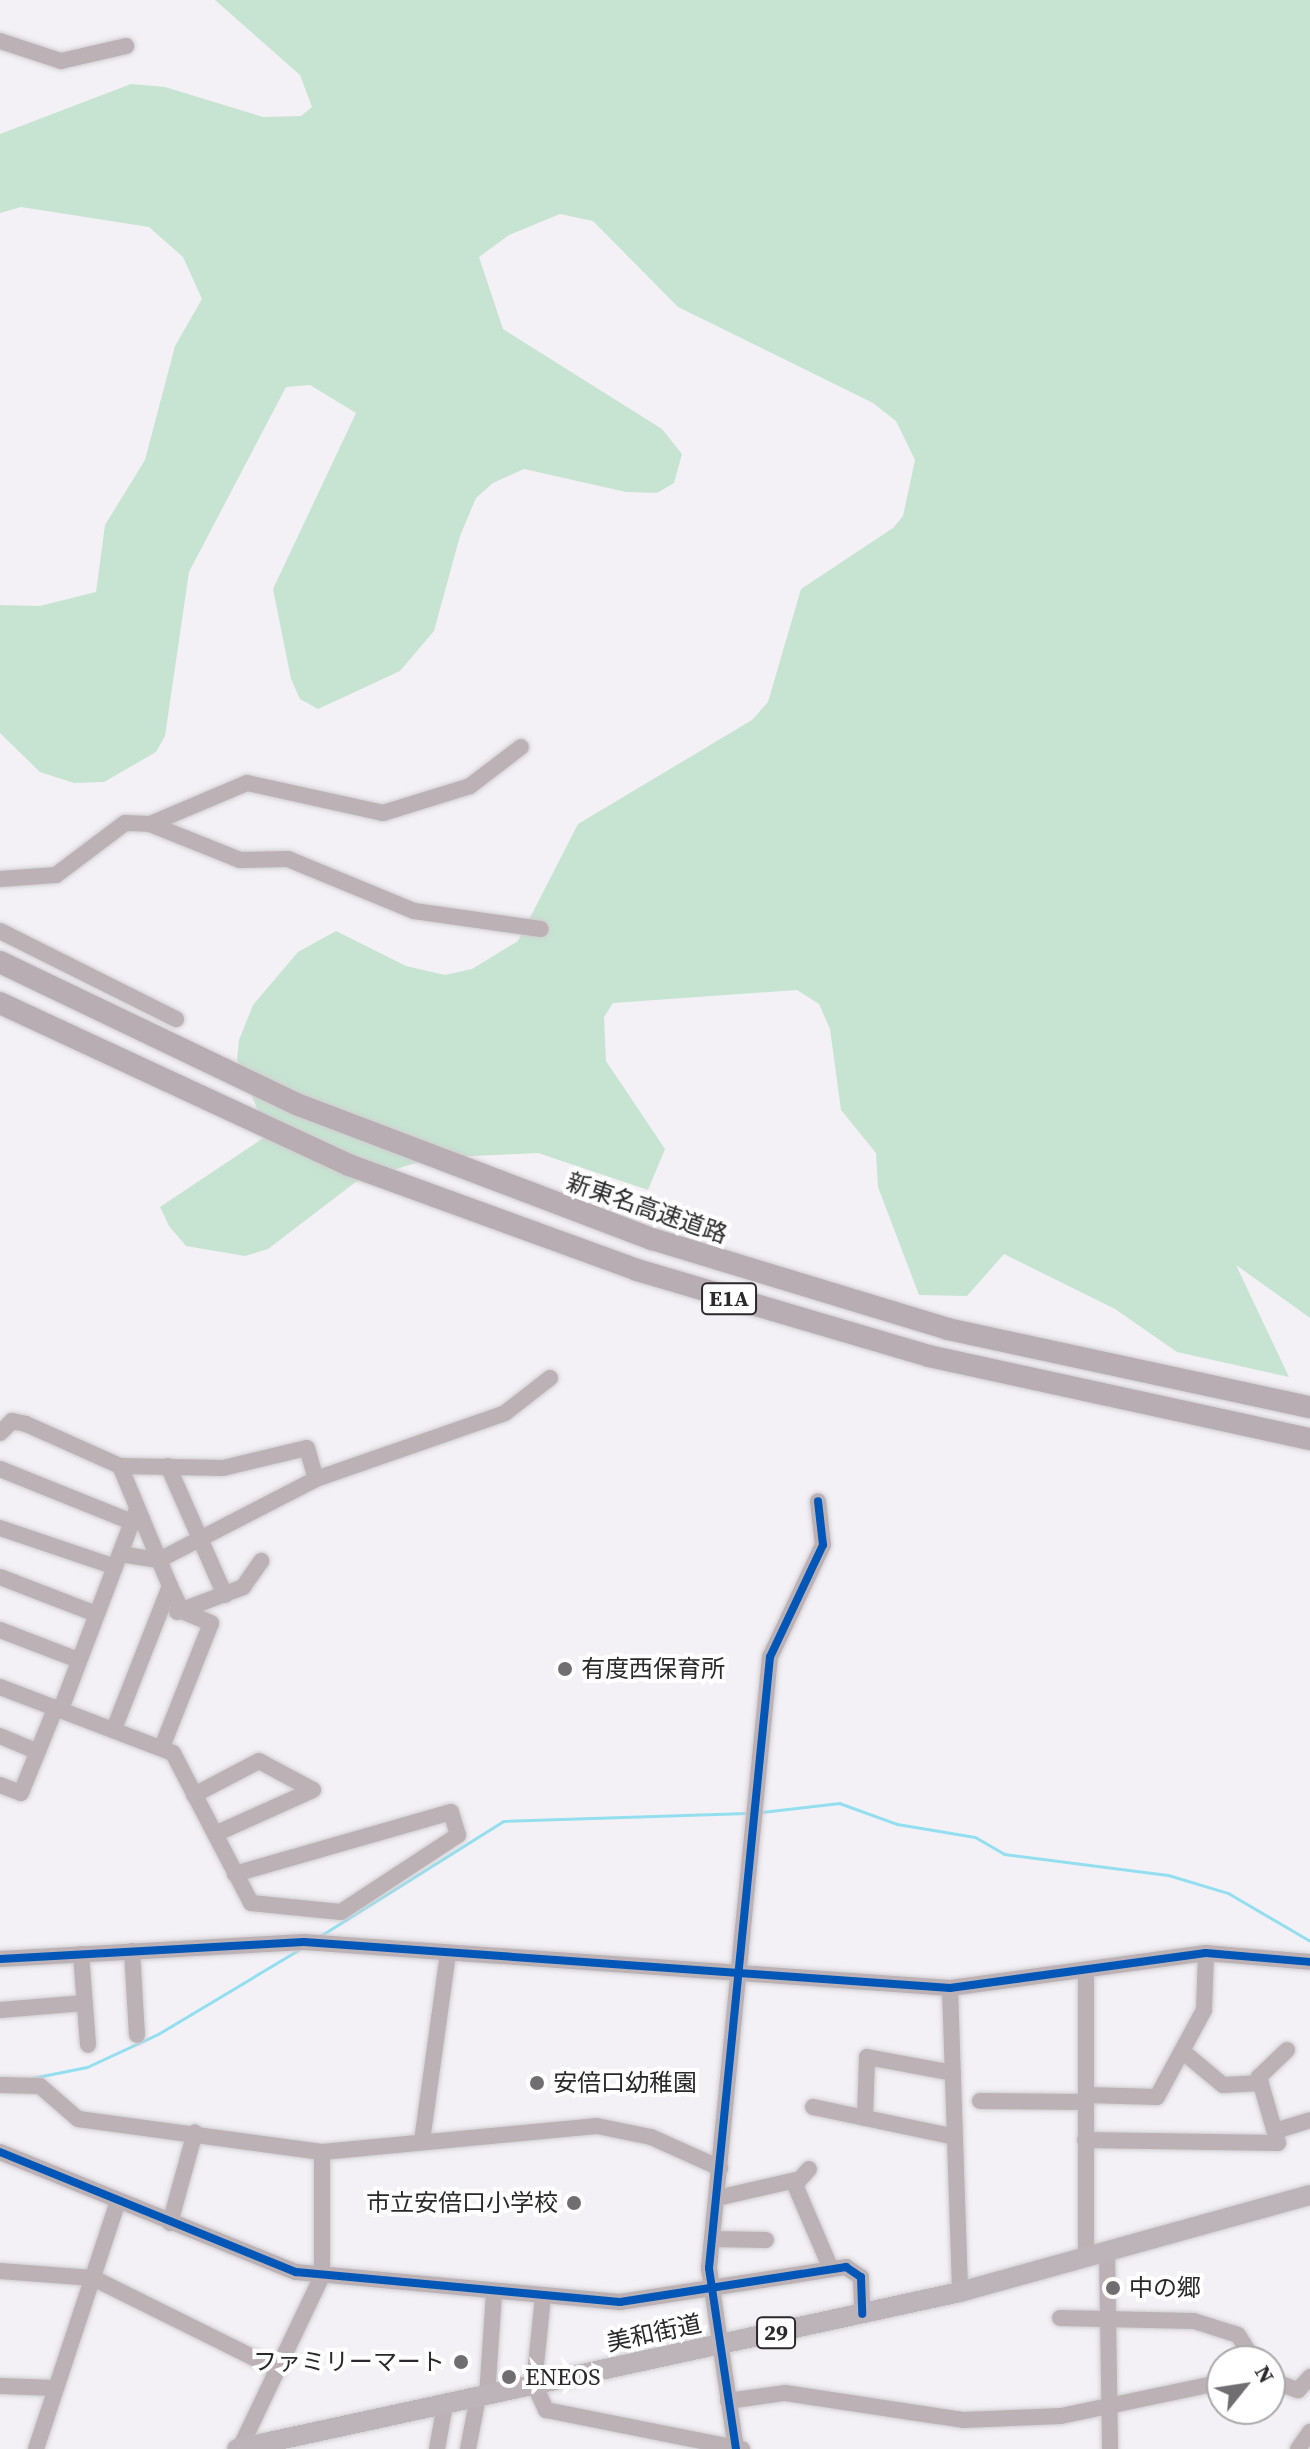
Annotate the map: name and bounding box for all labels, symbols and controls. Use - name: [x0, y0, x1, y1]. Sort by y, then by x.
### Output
- street label: 新東名高速道路: [563, 1167, 731, 1249]
- road number: E1A: [701, 1281, 757, 1317]
- place label: 有度西保育所: [581, 1655, 725, 1683]
- marker: 有度西保育所: [556, 1660, 574, 1678]
- place label: 安倍口幼稚園: [553, 2069, 697, 2097]
- marker: 安倍口幼稚園: [528, 2074, 546, 2092]
- place label: 市立安倍口小学校: [366, 2189, 558, 2217]
- marker: 市立安倍口小学校: [565, 2194, 583, 2212]
- place label: 中の郷: [1129, 2274, 1201, 2302]
- marker: 中の郷: [1104, 2279, 1122, 2297]
- street label: 美和街道: [604, 2309, 704, 2357]
- road number: 29: [756, 2315, 796, 2351]
- north arrow: [1206, 2345, 1286, 2425]
- place label: ファミリーマート: [253, 2348, 445, 2376]
- marker: ファミリーマート: [452, 2353, 470, 2371]
- text: N: [1248, 2360, 1282, 2388]
- place label: ENEOS: [525, 2363, 601, 2391]
- marker: ENEOS: [500, 2368, 518, 2386]

